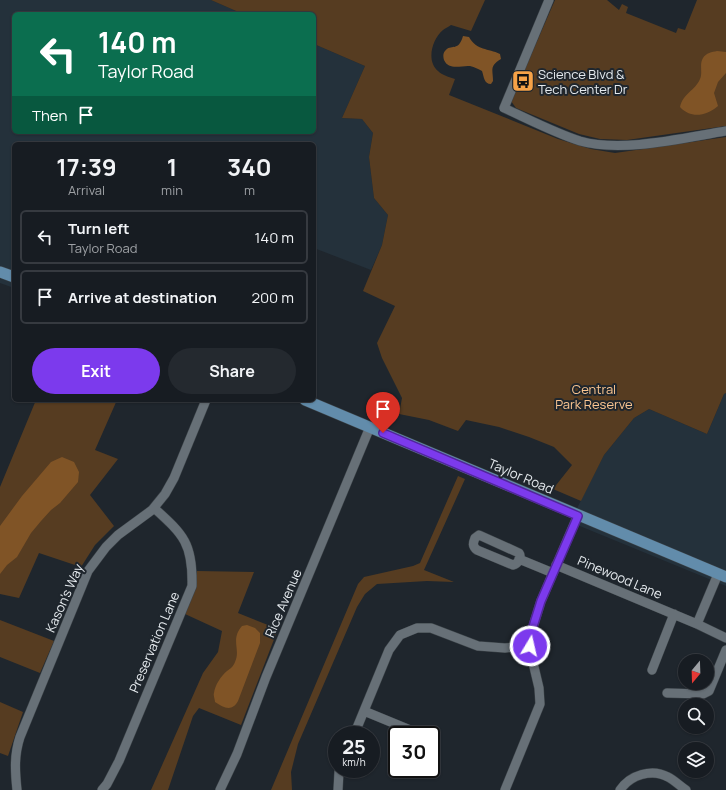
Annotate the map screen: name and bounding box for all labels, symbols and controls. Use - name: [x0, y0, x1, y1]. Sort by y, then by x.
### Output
- text: 140 m: [98, 23, 177, 61]
- icon: left: [32, 28, 84, 80]
- text: Taylor Road: [98, 59, 194, 83]
- place label: Science Blvd & Tech Center Dr: [538, 65, 628, 98]
- bus stop icon: Science Blvd & Tech Center Dr: [510, 68, 536, 94]
- icon: arrive: [75, 104, 97, 126]
- text: Then: [32, 105, 67, 126]
- text: 17:39: [56, 150, 117, 183]
- text: 1: [167, 150, 177, 183]
- text: 340: [227, 150, 272, 183]
- text: Arrival: [68, 181, 105, 199]
- text: min: [161, 181, 183, 199]
- text: m: [244, 181, 255, 199]
- text: Turn left: [68, 218, 130, 239]
- icon: left: [34, 226, 56, 248]
- text: 140 m: [254, 227, 294, 248]
- text: Taylor Road: [68, 239, 137, 257]
- icon: arrive: [34, 286, 56, 308]
- text: Arrive at destination: [68, 287, 217, 308]
- text: 200 m: [251, 287, 294, 308]
- button: Exit: [32, 348, 160, 394]
- button: Share: [168, 348, 296, 394]
- park label: Central Park Reserve: [555, 380, 633, 413]
- pin: [366, 392, 400, 433]
- icon: arrive: [372, 398, 394, 420]
- street label: Taylor Road: [486, 454, 556, 498]
- street label: Pinewood Lane: [575, 551, 666, 603]
- street label: Kason's Way: [41, 561, 87, 635]
- street label: Rice Avenue: [260, 566, 306, 640]
- street label: Preservation Lane: [125, 588, 184, 695]
- position arrow: [509, 625, 551, 667]
- north arrow: [678, 654, 714, 690]
- map controls: [678, 654, 714, 778]
- button: search: [678, 698, 714, 734]
- speed limit sign: 30: [388, 726, 440, 778]
- text: 25: [342, 733, 366, 760]
- button: layers: [678, 742, 714, 778]
- text: km/h: [342, 755, 366, 769]

